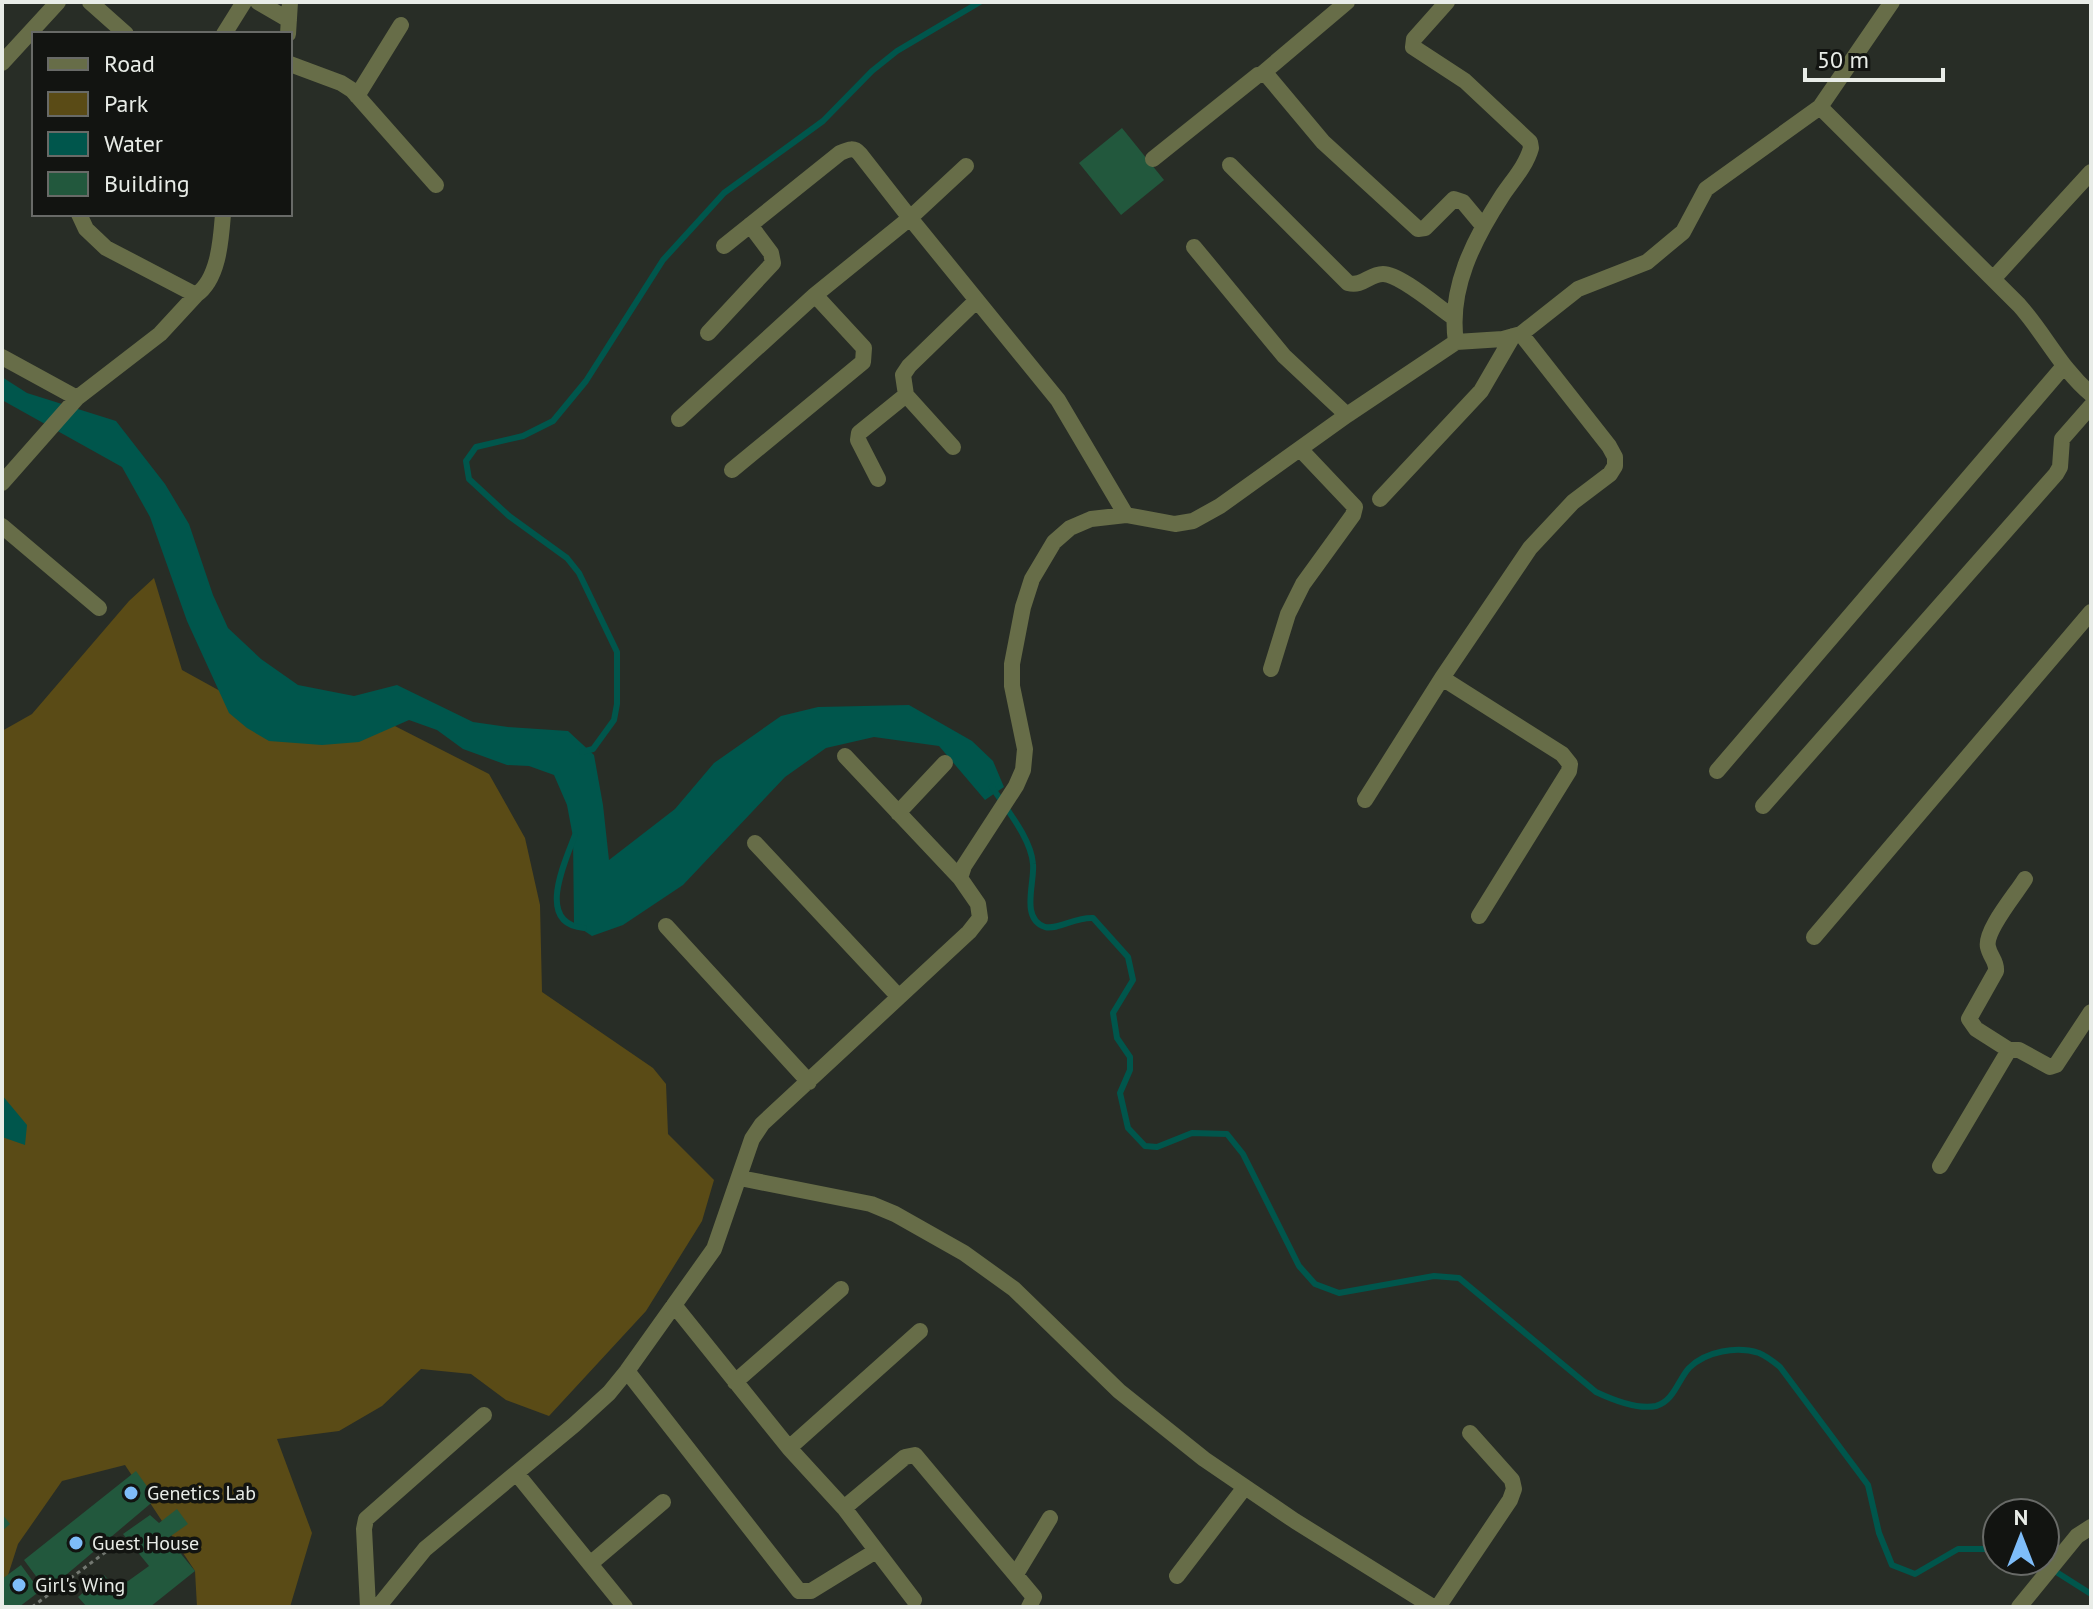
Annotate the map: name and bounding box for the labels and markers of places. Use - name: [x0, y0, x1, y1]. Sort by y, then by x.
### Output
- place label: Genetics Lab: [147, 1480, 256, 1506]
- marker: Genetics Lab: [122, 1484, 140, 1502]
- place label: Guest House: [92, 1530, 199, 1556]
- marker: Guest House: [67, 1534, 85, 1552]
- place label: Girl's Wing: [35, 1572, 125, 1598]
- marker: Girl's Wing: [10, 1576, 28, 1594]

